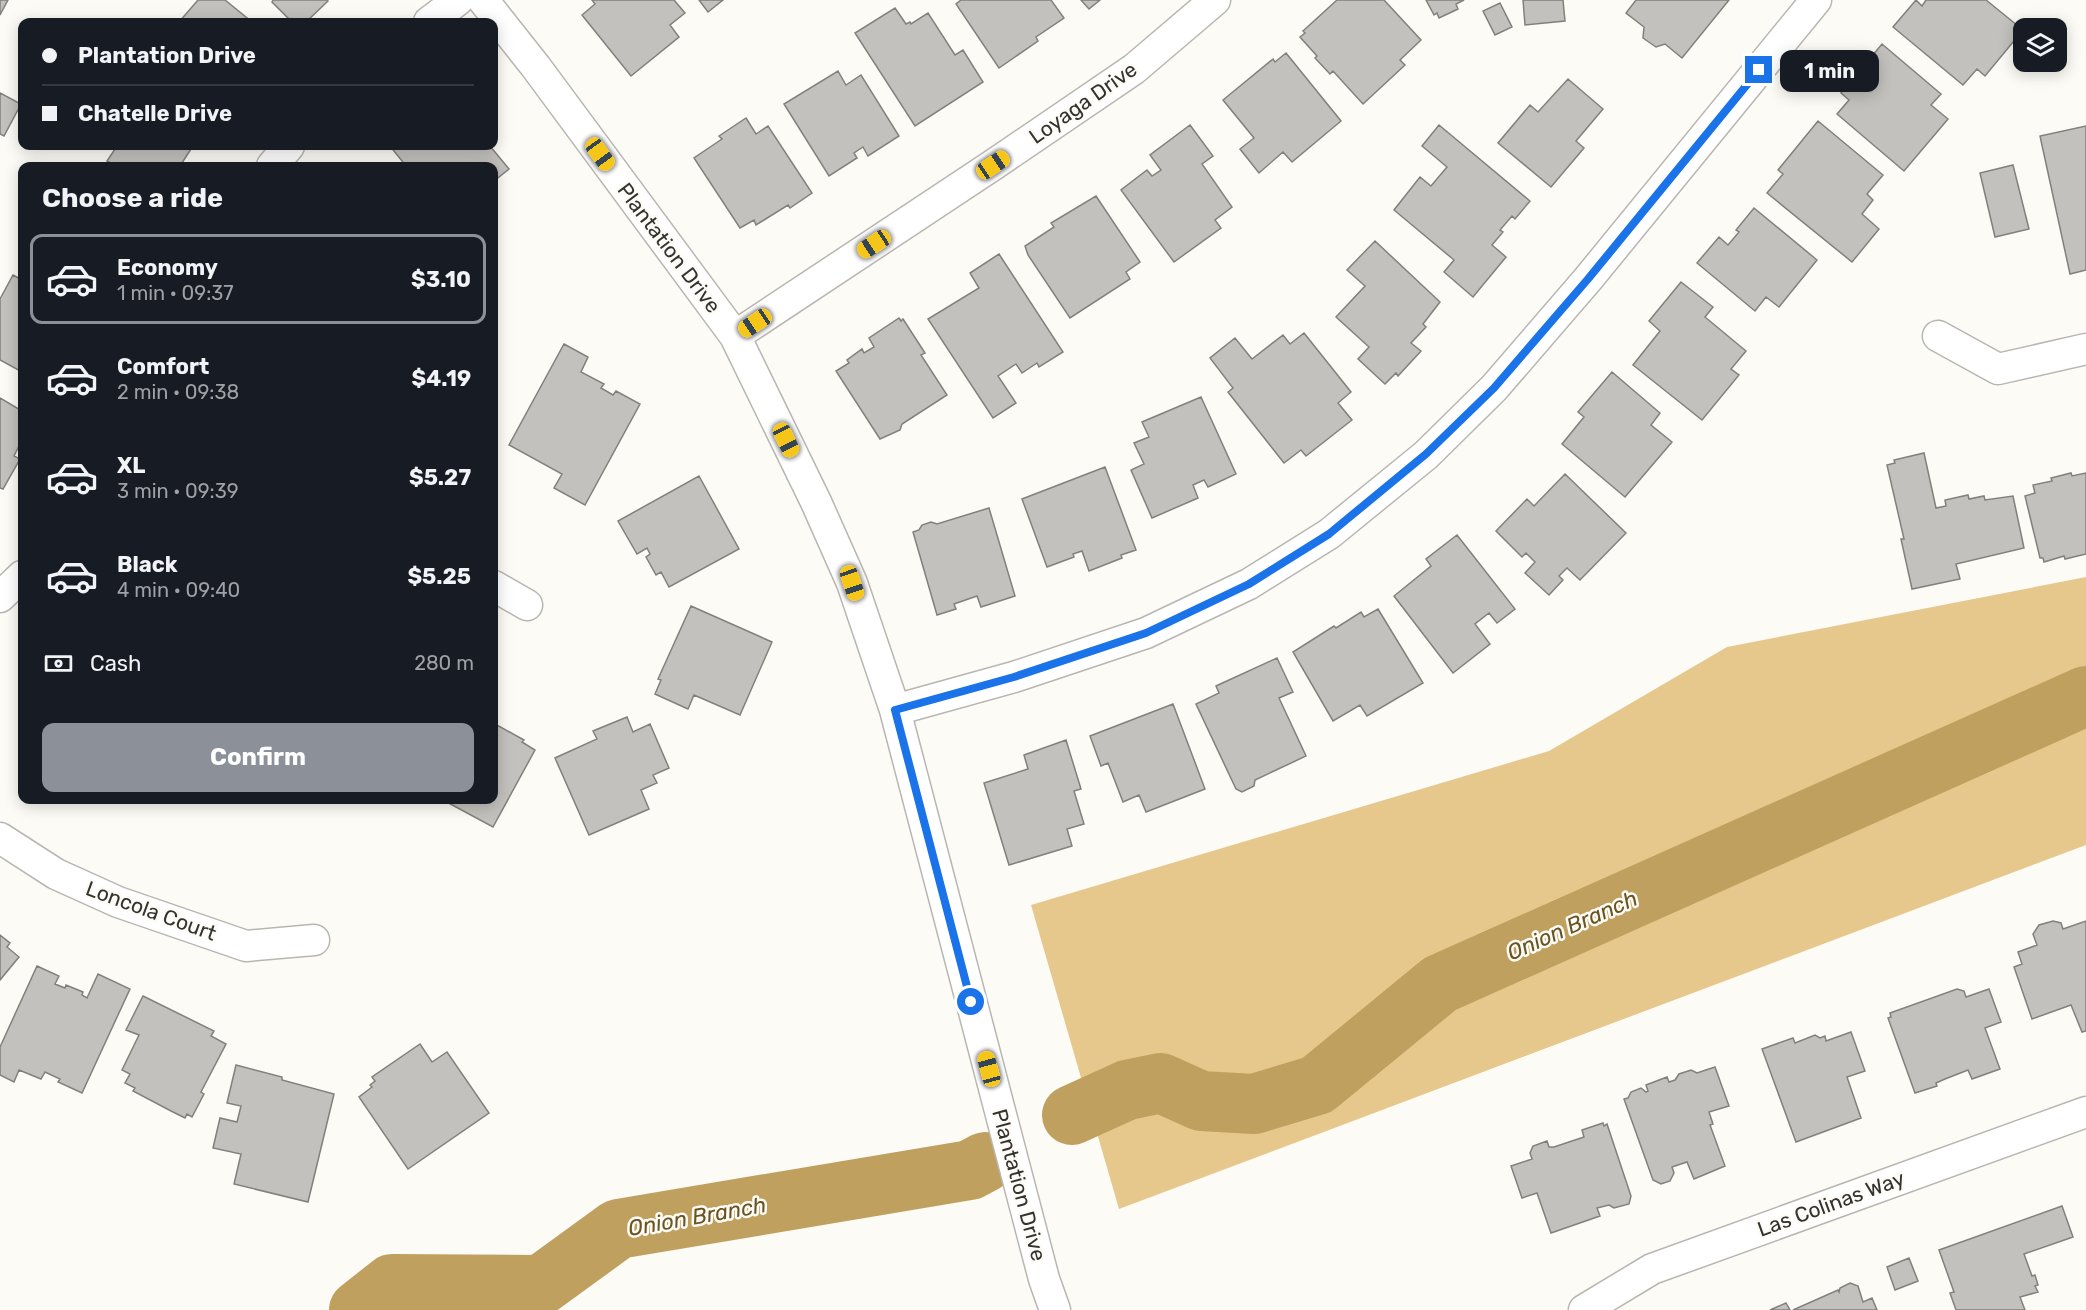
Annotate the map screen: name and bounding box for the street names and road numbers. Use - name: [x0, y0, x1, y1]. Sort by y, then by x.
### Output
- street label: Loyaga Drive: [1024, 56, 1141, 149]
- street label: Plantation Drive: [612, 178, 726, 318]
- street label: Loncola Court: [83, 875, 220, 946]
- street label: Plantation Drive: [987, 1106, 1052, 1264]
- street label: Las Colinas Way: [1754, 1165, 1908, 1242]

